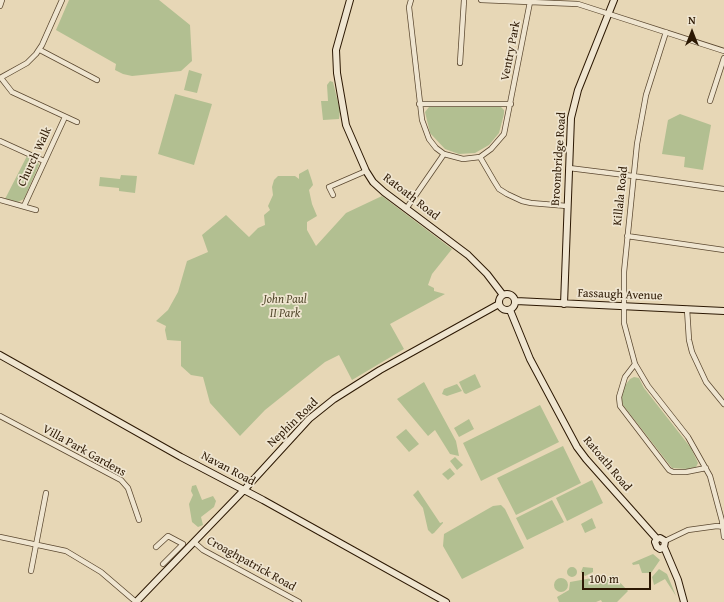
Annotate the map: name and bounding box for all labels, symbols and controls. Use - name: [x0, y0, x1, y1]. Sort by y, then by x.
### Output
- north arrow: [672, 12, 712, 52]
- text: N: [688, 12, 696, 28]
- street label: Ventry Park: [498, 20, 524, 82]
- street label: Broombridge Road: [549, 112, 569, 206]
- street label: Church Walk: [15, 125, 55, 189]
- street label: Killala Road: [611, 166, 631, 226]
- street label: Ratoath Road: [380, 171, 442, 223]
- street label: Fassaugh Avenue: [577, 286, 663, 304]
- park label: John Paul II Park: [263, 293, 307, 321]
- street label: Nephin Road: [265, 395, 321, 451]
- street label: Villa Park Gardens: [40, 422, 128, 480]
- street label: Ratoath Road: [580, 434, 634, 494]
- street label: Navan Road: [198, 449, 258, 489]
- street label: Croaghpatrick Road: [204, 534, 298, 594]
- scale bar: [584, 564, 653, 590]
- text: 100 m: [589, 570, 619, 587]

